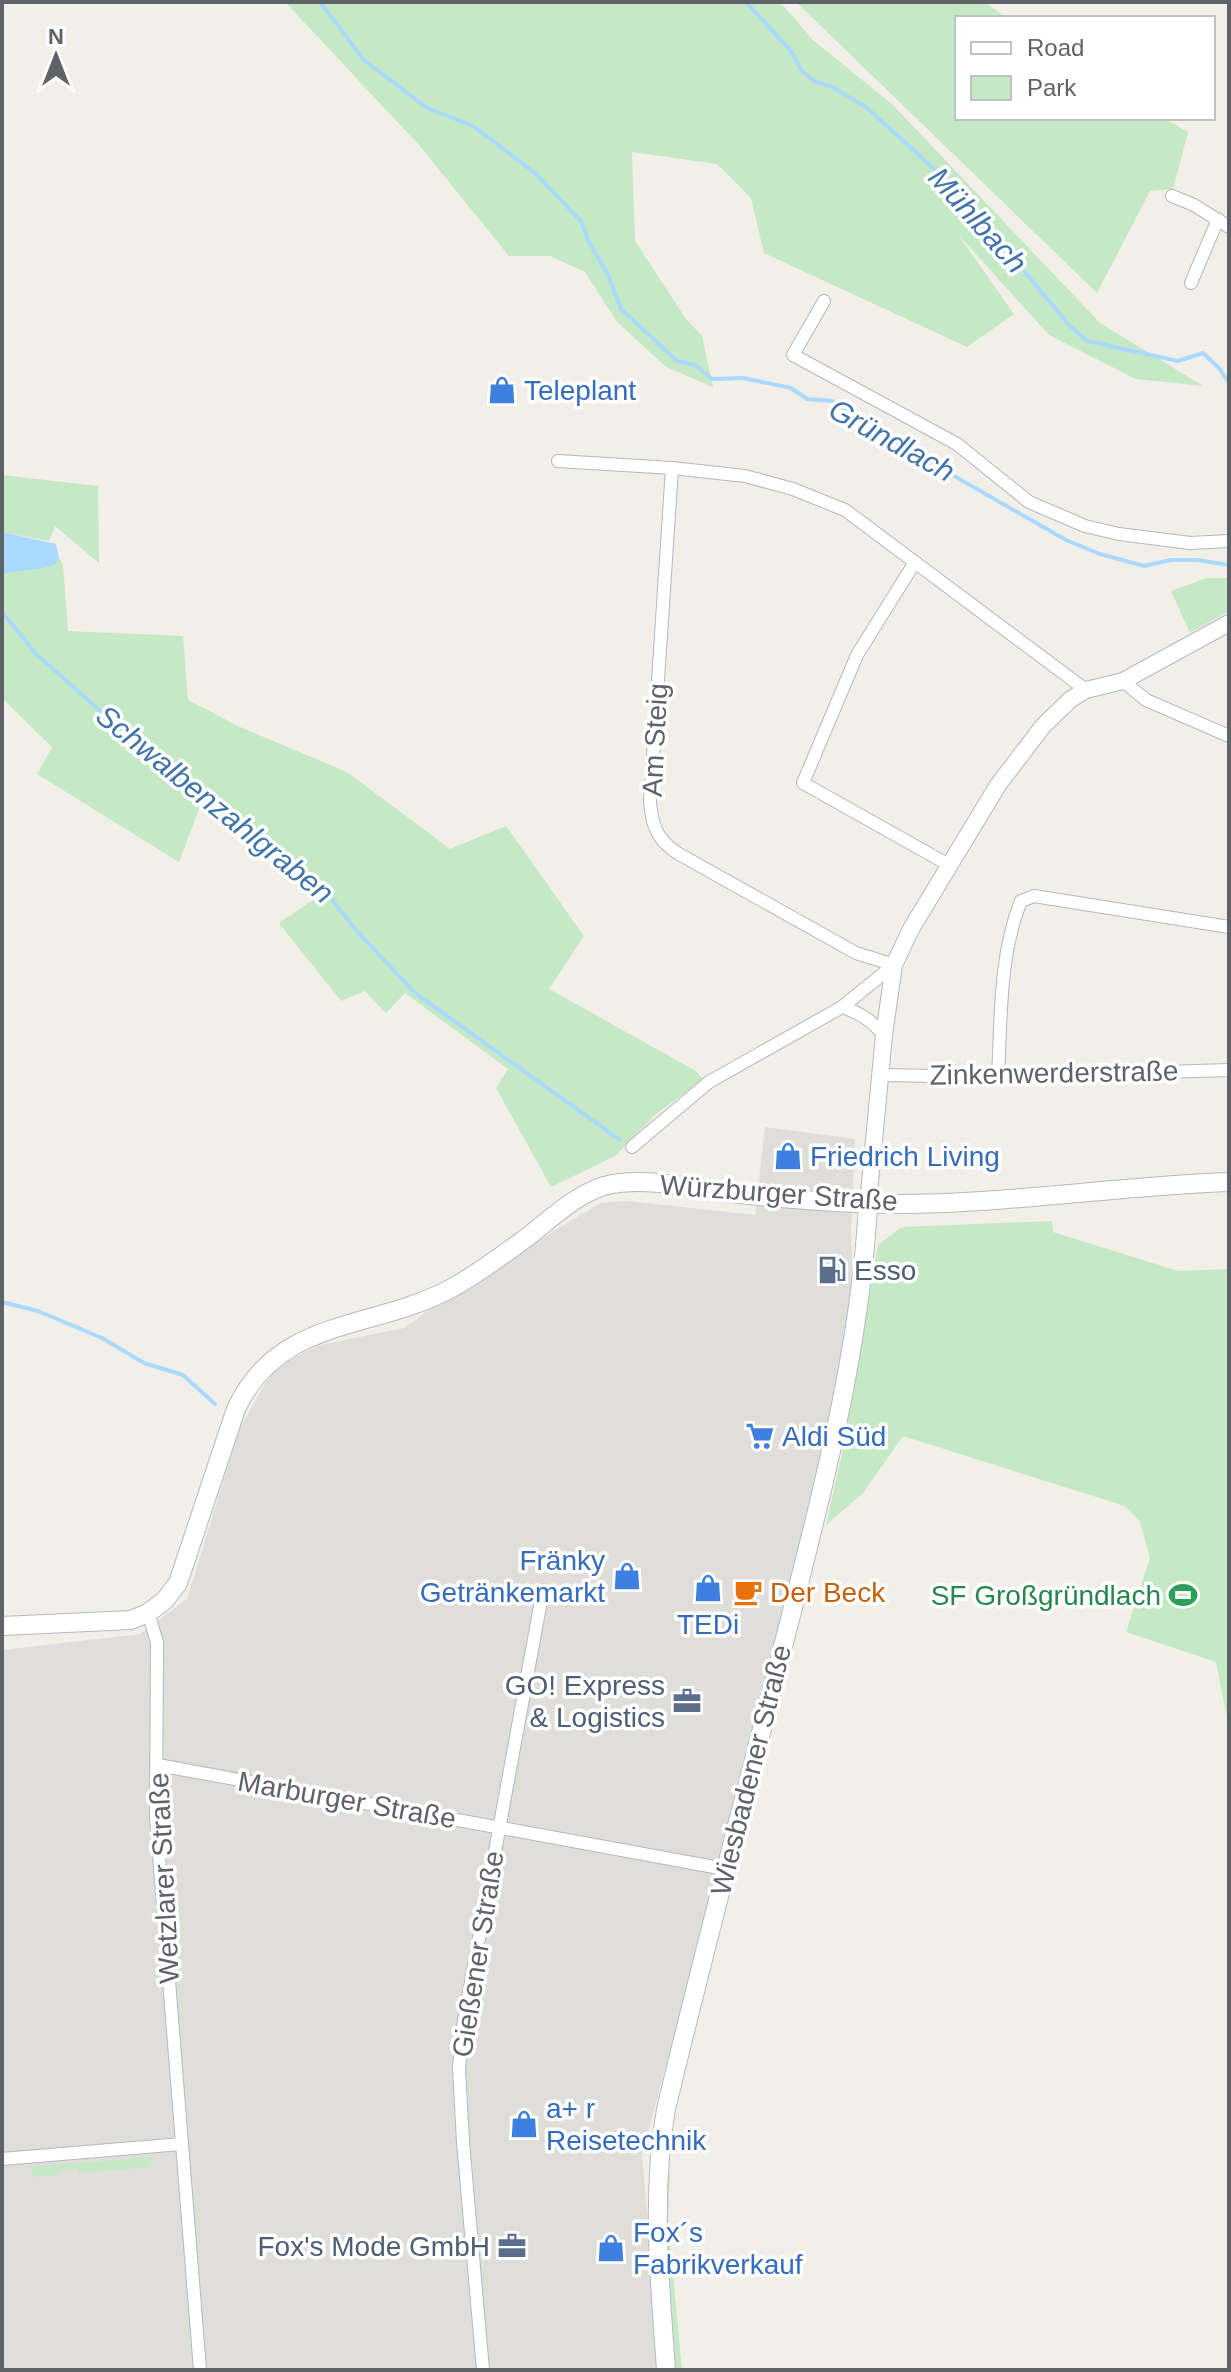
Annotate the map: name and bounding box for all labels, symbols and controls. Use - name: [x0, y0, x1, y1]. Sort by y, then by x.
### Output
- north arrow: [16, 16, 96, 96]
- legend: [955, 16, 1215, 120]
- text: N: [48, 24, 64, 49]
- text: Road: [1027, 34, 1084, 61]
- text: Park: [1027, 74, 1077, 101]
- water label: Mühlbach: [922, 161, 1034, 279]
- shop icon: Teleplant: [487, 375, 517, 405]
- place label: Teleplant: [524, 375, 636, 406]
- water label: Gründlach: [823, 392, 961, 488]
- street label: Am Steig: [637, 682, 673, 798]
- water label: Schwalbenzahlgraben: [90, 698, 340, 910]
- street label: Zinkenwerderstraße: [929, 1055, 1179, 1091]
- shop icon: Friedrich Living: [773, 1141, 803, 1171]
- place label: Friedrich Living: [810, 1141, 1000, 1172]
- street label: Würzburger Straße: [659, 1169, 899, 1217]
- fuel station icon: Esso: [817, 1255, 847, 1285]
- place label: Esso: [854, 1255, 916, 1286]
- supermarket icon: Aldi Süd: [745, 1421, 775, 1451]
- place label: Aldi Süd: [782, 1421, 886, 1452]
- place label: Fränky Getränkemarkt: [420, 1545, 605, 1608]
- shop icon: Fränky Getränkemarkt: [612, 1561, 642, 1591]
- shop icon: TEDi: [693, 1573, 723, 1603]
- cafe icon: Der Beck: [733, 1577, 763, 1607]
- place label: Der Beck: [770, 1577, 886, 1608]
- place label: SF Großgründlach: [931, 1580, 1161, 1611]
- sports icon: SF Großgründlach: [1168, 1580, 1198, 1610]
- place label: TEDi: [677, 1609, 739, 1640]
- street label: Wiesbadener Straße: [705, 1642, 797, 1898]
- place label: GO! Express & Logistics: [505, 1670, 665, 1733]
- office icon: GO! Express & Logistics: [672, 1686, 702, 1716]
- street label: Marburger Straße: [236, 1766, 458, 1834]
- street label: Wetzlarer Straße: [143, 1772, 185, 1984]
- street label: Gießener Straße: [446, 1849, 510, 2059]
- place label: a+ r Reisetechnik: [546, 2093, 707, 2156]
- shop icon: a+ r Reisetechnik: [509, 2109, 539, 2139]
- place label: Fox´s Fabrikverkauf: [633, 2217, 803, 2280]
- place label: Fox's Mode GmbH: [257, 2231, 490, 2262]
- office icon: Fox's Mode GmbH: [497, 2231, 527, 2261]
- shop icon: Fox´s Fabrikverkauf: [596, 2233, 626, 2263]

